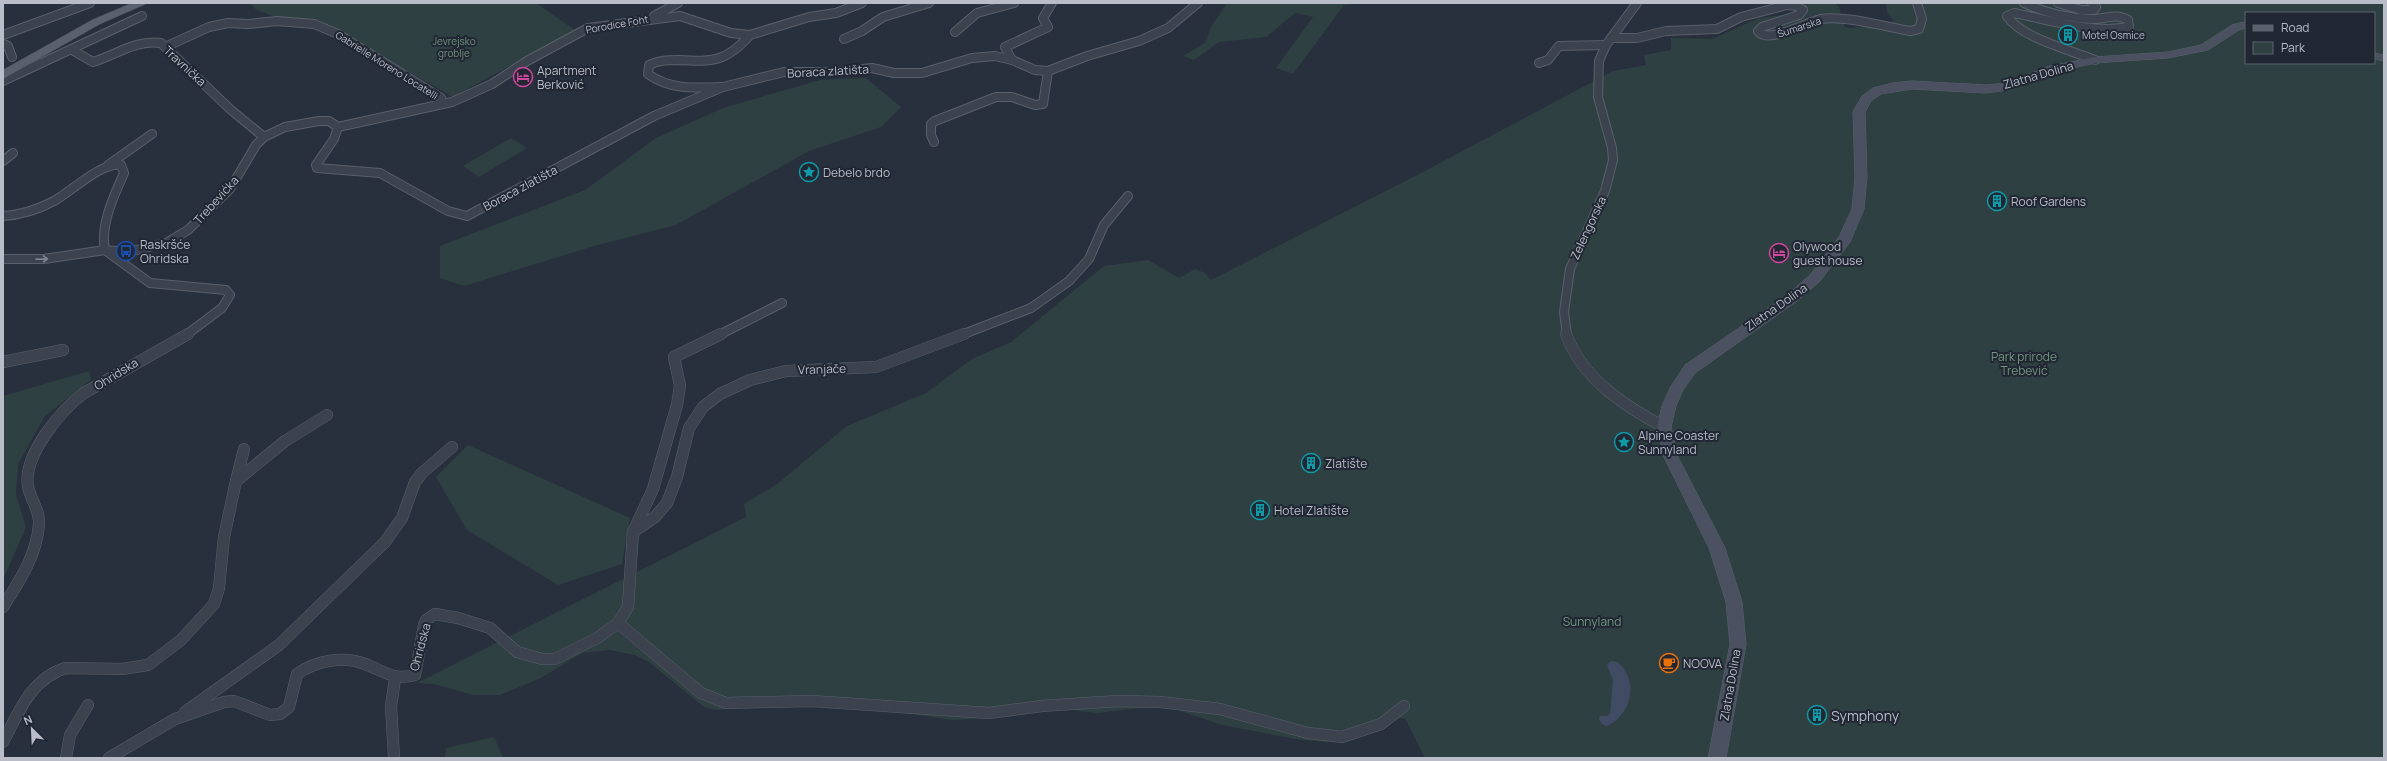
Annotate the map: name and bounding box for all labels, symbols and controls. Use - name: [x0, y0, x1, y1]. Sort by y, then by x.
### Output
- street label: Porodice Foht: [584, 12, 650, 36]
- legend: [2245, 12, 2375, 64]
- street label: Šumarska: [1775, 13, 1823, 41]
- text: Road: [2281, 19, 2309, 36]
- building icon: Motel Osmice: [2057, 24, 2079, 46]
- street label: Gabrielle Moreno Locatelli: [333, 28, 441, 102]
- place label: Motel Osmice: [2082, 28, 2145, 42]
- park label: Jevrejsko groblje: [432, 34, 476, 60]
- text: Park: [2281, 39, 2306, 56]
- street label: Travnička: [160, 42, 210, 90]
- street label: Zlatna Dolina: [2001, 57, 2075, 93]
- street label: Boraca zlatišta: [787, 60, 869, 82]
- place label: Apartment Berković: [537, 62, 597, 93]
- hotel icon: Apartment Berković: [512, 66, 534, 88]
- street label: Boraca zlatišta: [480, 161, 560, 215]
- place icon: Debelo brdo: [798, 161, 820, 183]
- place label: Debelo brdo: [823, 164, 890, 181]
- street label: Trebevićka: [190, 172, 242, 228]
- building icon: Roof Gardens: [1986, 190, 2008, 212]
- street label: Zelengorska: [1566, 193, 1610, 263]
- place label: Roof Gardens: [2011, 193, 2086, 210]
- place label: Raskršće Ohridska: [140, 236, 190, 267]
- place label: Olywood guest house: [1793, 238, 1862, 269]
- bus stop icon: Raskršće Ohridska: [115, 240, 137, 262]
- hotel icon: Olywood guest house: [1768, 242, 1790, 264]
- one-way arrow: [35, 255, 48, 263]
- street label: Zlatna Dolina: [1741, 279, 1811, 335]
- park label: Park prirode Trebević: [1991, 348, 2057, 379]
- street label: Ohridska: [91, 354, 141, 394]
- street label: Vranjače: [798, 360, 846, 378]
- place label: Alpine Coaster Sunnyland: [1638, 427, 1720, 458]
- place icon: Alpine Coaster Sunnyland: [1613, 431, 1635, 453]
- building icon: Zlatište: [1300, 452, 1322, 474]
- place label: Zlatište: [1325, 455, 1367, 472]
- building icon: Hotel Zlatište: [1249, 499, 1271, 521]
- place label: Hotel Zlatište: [1274, 502, 1348, 519]
- park label: Sunnyland: [1563, 613, 1621, 630]
- street label: Ohridska: [405, 621, 435, 673]
- street label: Zlatna Dolina: [1715, 648, 1745, 722]
- cafe icon: NOOVA: [1658, 652, 1680, 674]
- place label: NOOVA: [1683, 655, 1723, 672]
- building icon: Symphony: [1806, 704, 1828, 726]
- place label: Symphony: [1831, 706, 1900, 725]
- north arrow: [12, 709, 52, 749]
- text: N: [21, 711, 34, 728]

